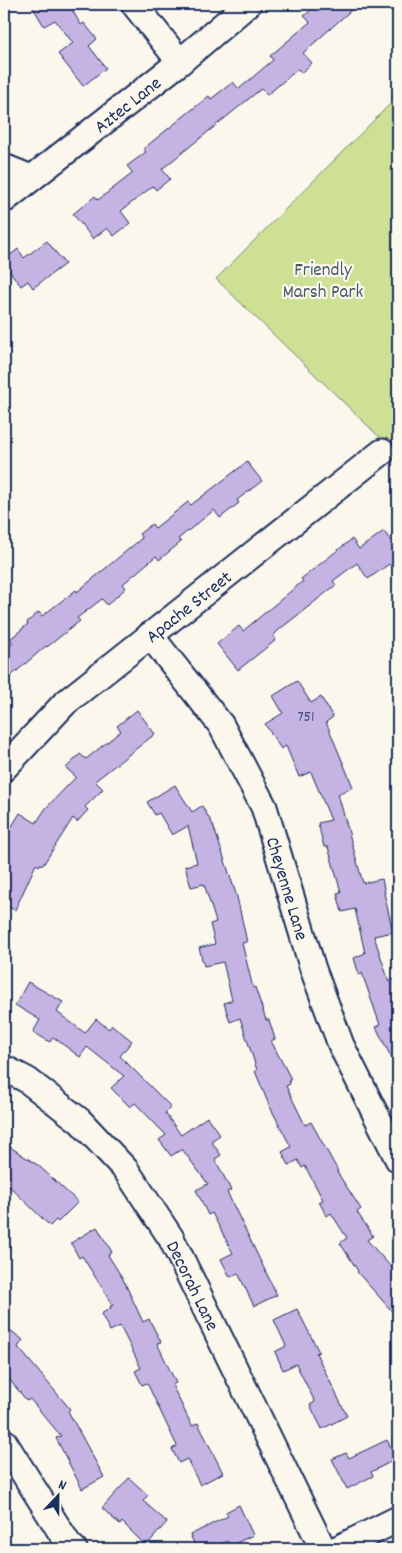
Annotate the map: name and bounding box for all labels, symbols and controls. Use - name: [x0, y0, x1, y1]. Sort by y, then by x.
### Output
- street label: Aztec Lane: [90, 72, 168, 141]
- park label: Friendly Marsh Park: [283, 258, 363, 307]
- street label: Apache Street: [141, 566, 239, 651]
- house number: 751: [297, 706, 315, 729]
- street label: Cheyenne Lane: [257, 834, 314, 944]
- street label: Decorah Lane: [157, 1237, 224, 1336]
- north arrow: [32, 1470, 82, 1520]
- text: N: [55, 1475, 69, 1496]

